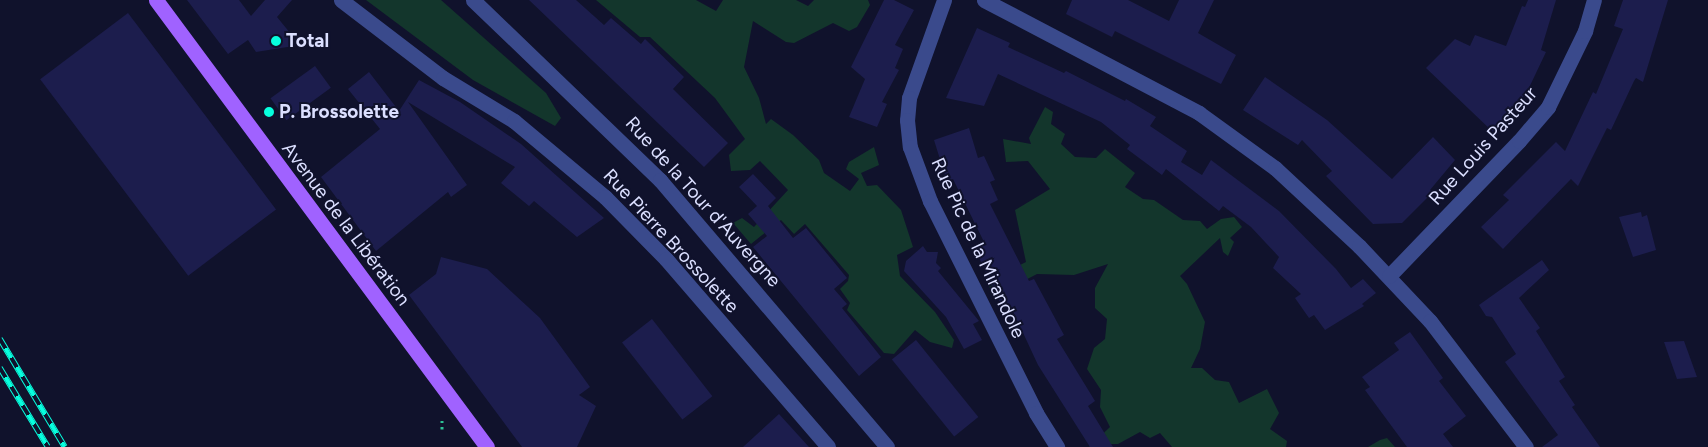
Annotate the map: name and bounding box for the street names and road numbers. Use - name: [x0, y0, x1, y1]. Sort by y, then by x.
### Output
- street label: Rue Louis Pasteur: [1424, 82, 1542, 210]
- street label: Rue de la Tour d'Auvergne: [620, 112, 786, 292]
- street label: Avenue de la Libération: [277, 138, 415, 310]
- street label: Rue Pic de la Mirandole: [926, 154, 1030, 342]
- street label: Rue Pierre Brossolette: [598, 164, 744, 318]

